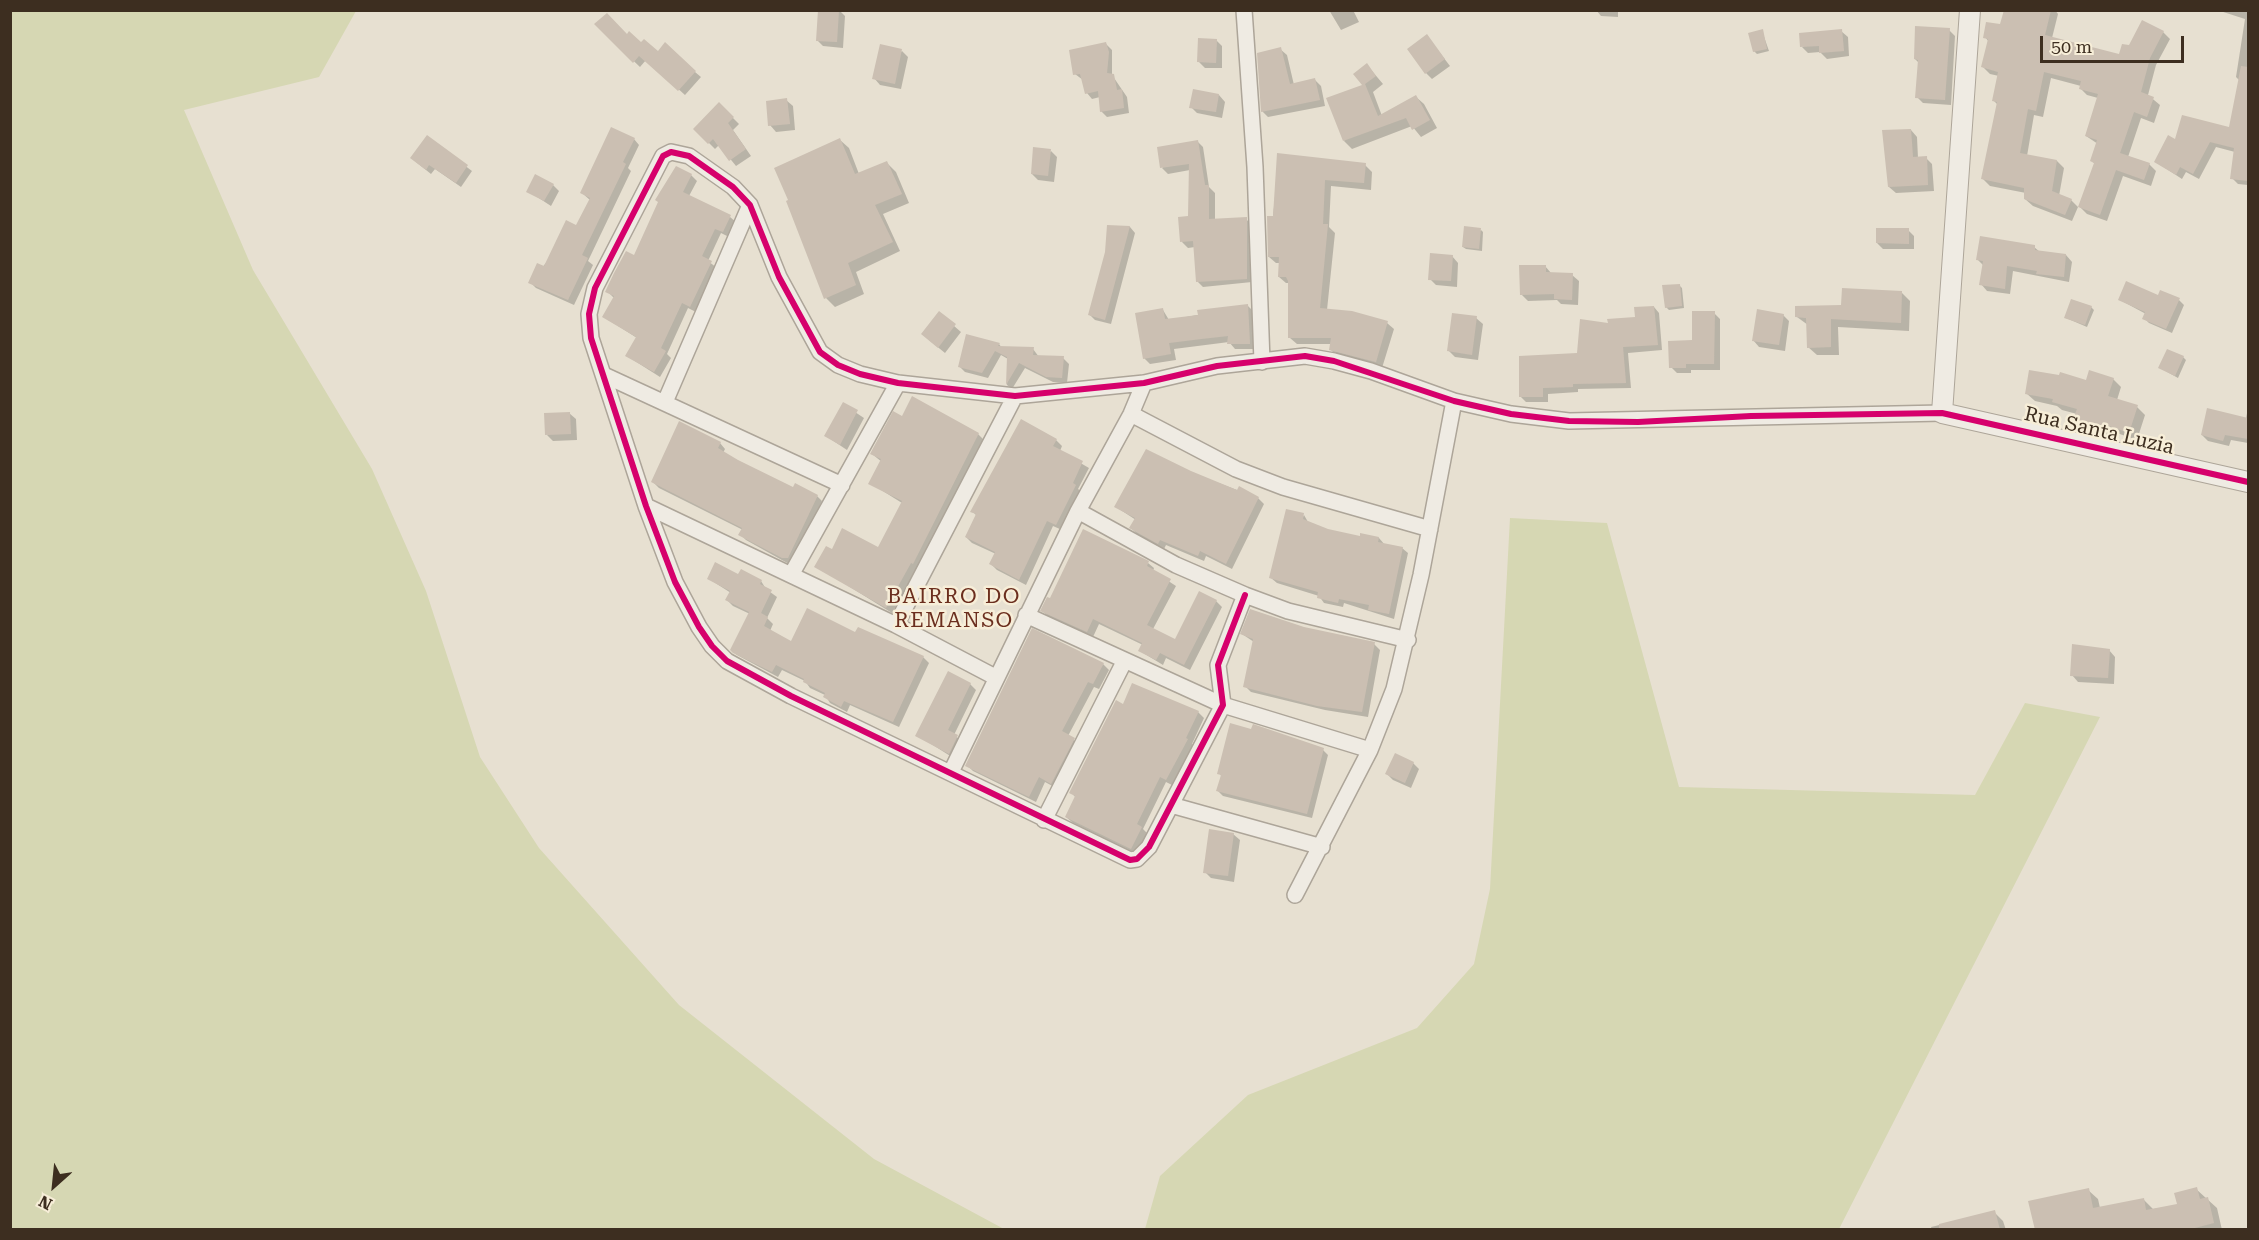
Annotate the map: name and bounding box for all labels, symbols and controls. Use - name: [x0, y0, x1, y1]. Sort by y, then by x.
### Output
- scale bar: [2043, 24, 2187, 62]
- text: 50 m: [2051, 36, 2092, 57]
- street label: Rua Santa Luzia: [2022, 402, 2176, 460]
- district label: BAIRRO DO REMANSO: [887, 584, 1021, 634]
- north arrow: [24, 1156, 84, 1216]
- text: N: [36, 1191, 55, 1214]

